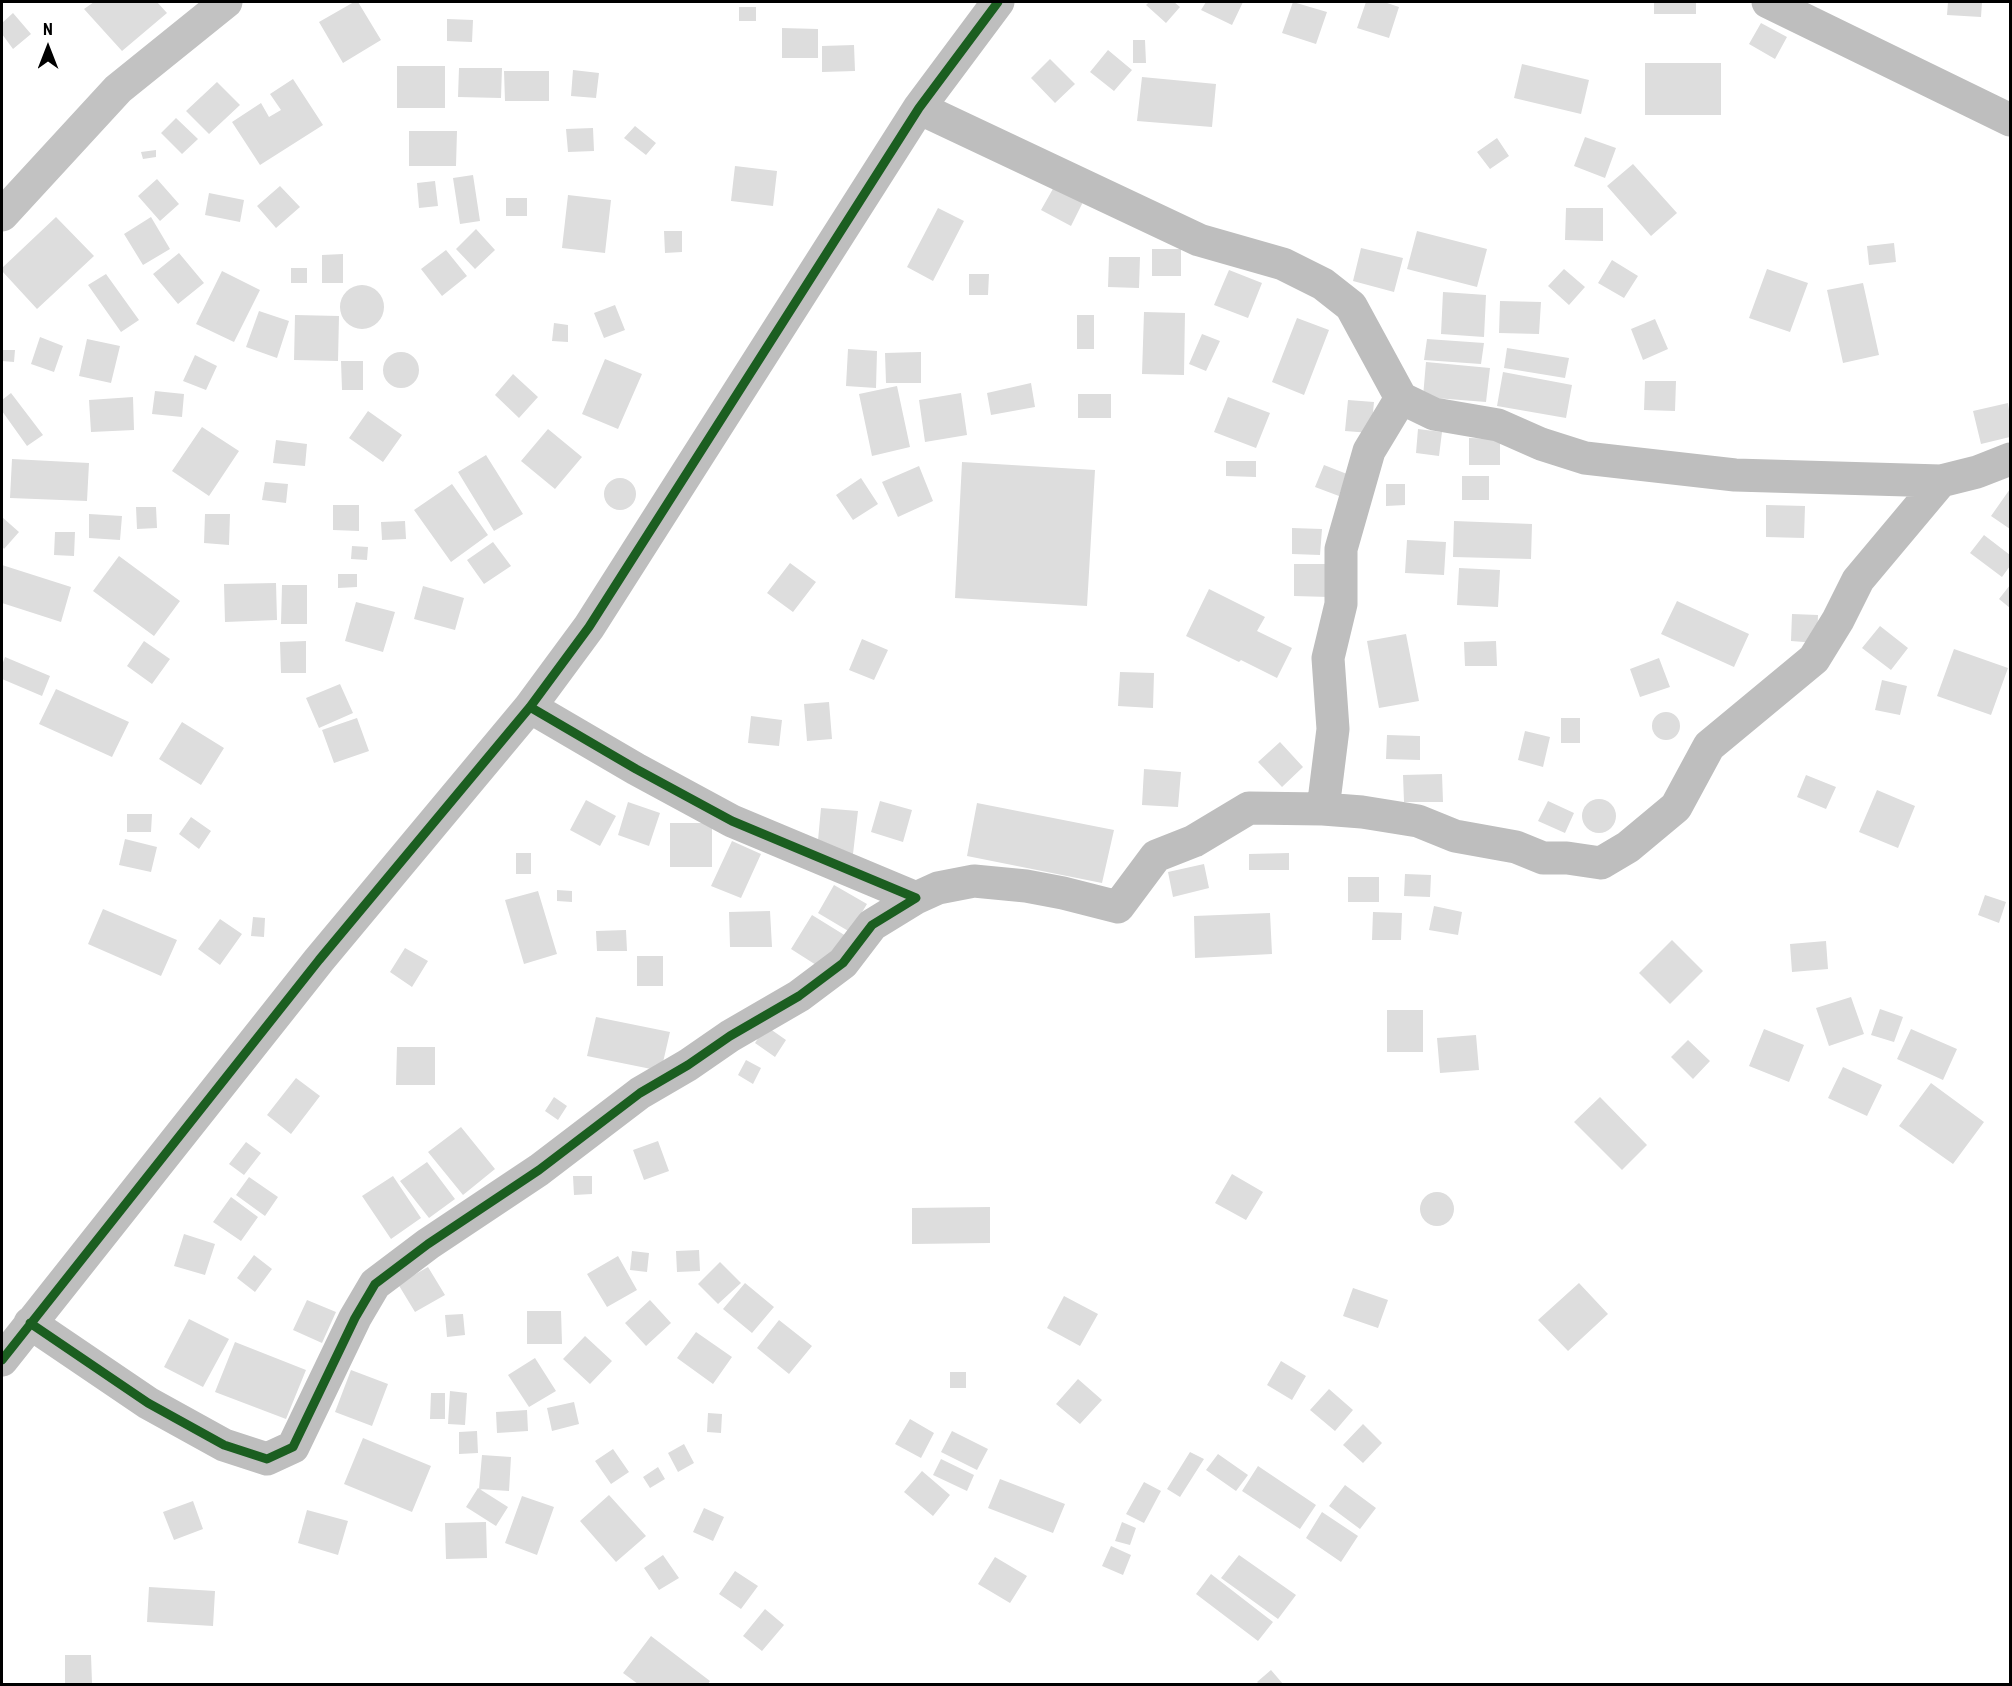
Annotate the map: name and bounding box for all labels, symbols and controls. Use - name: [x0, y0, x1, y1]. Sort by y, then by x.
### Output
- north arrow: [18, 18, 78, 78]
- text: N: [43, 20, 53, 39]

